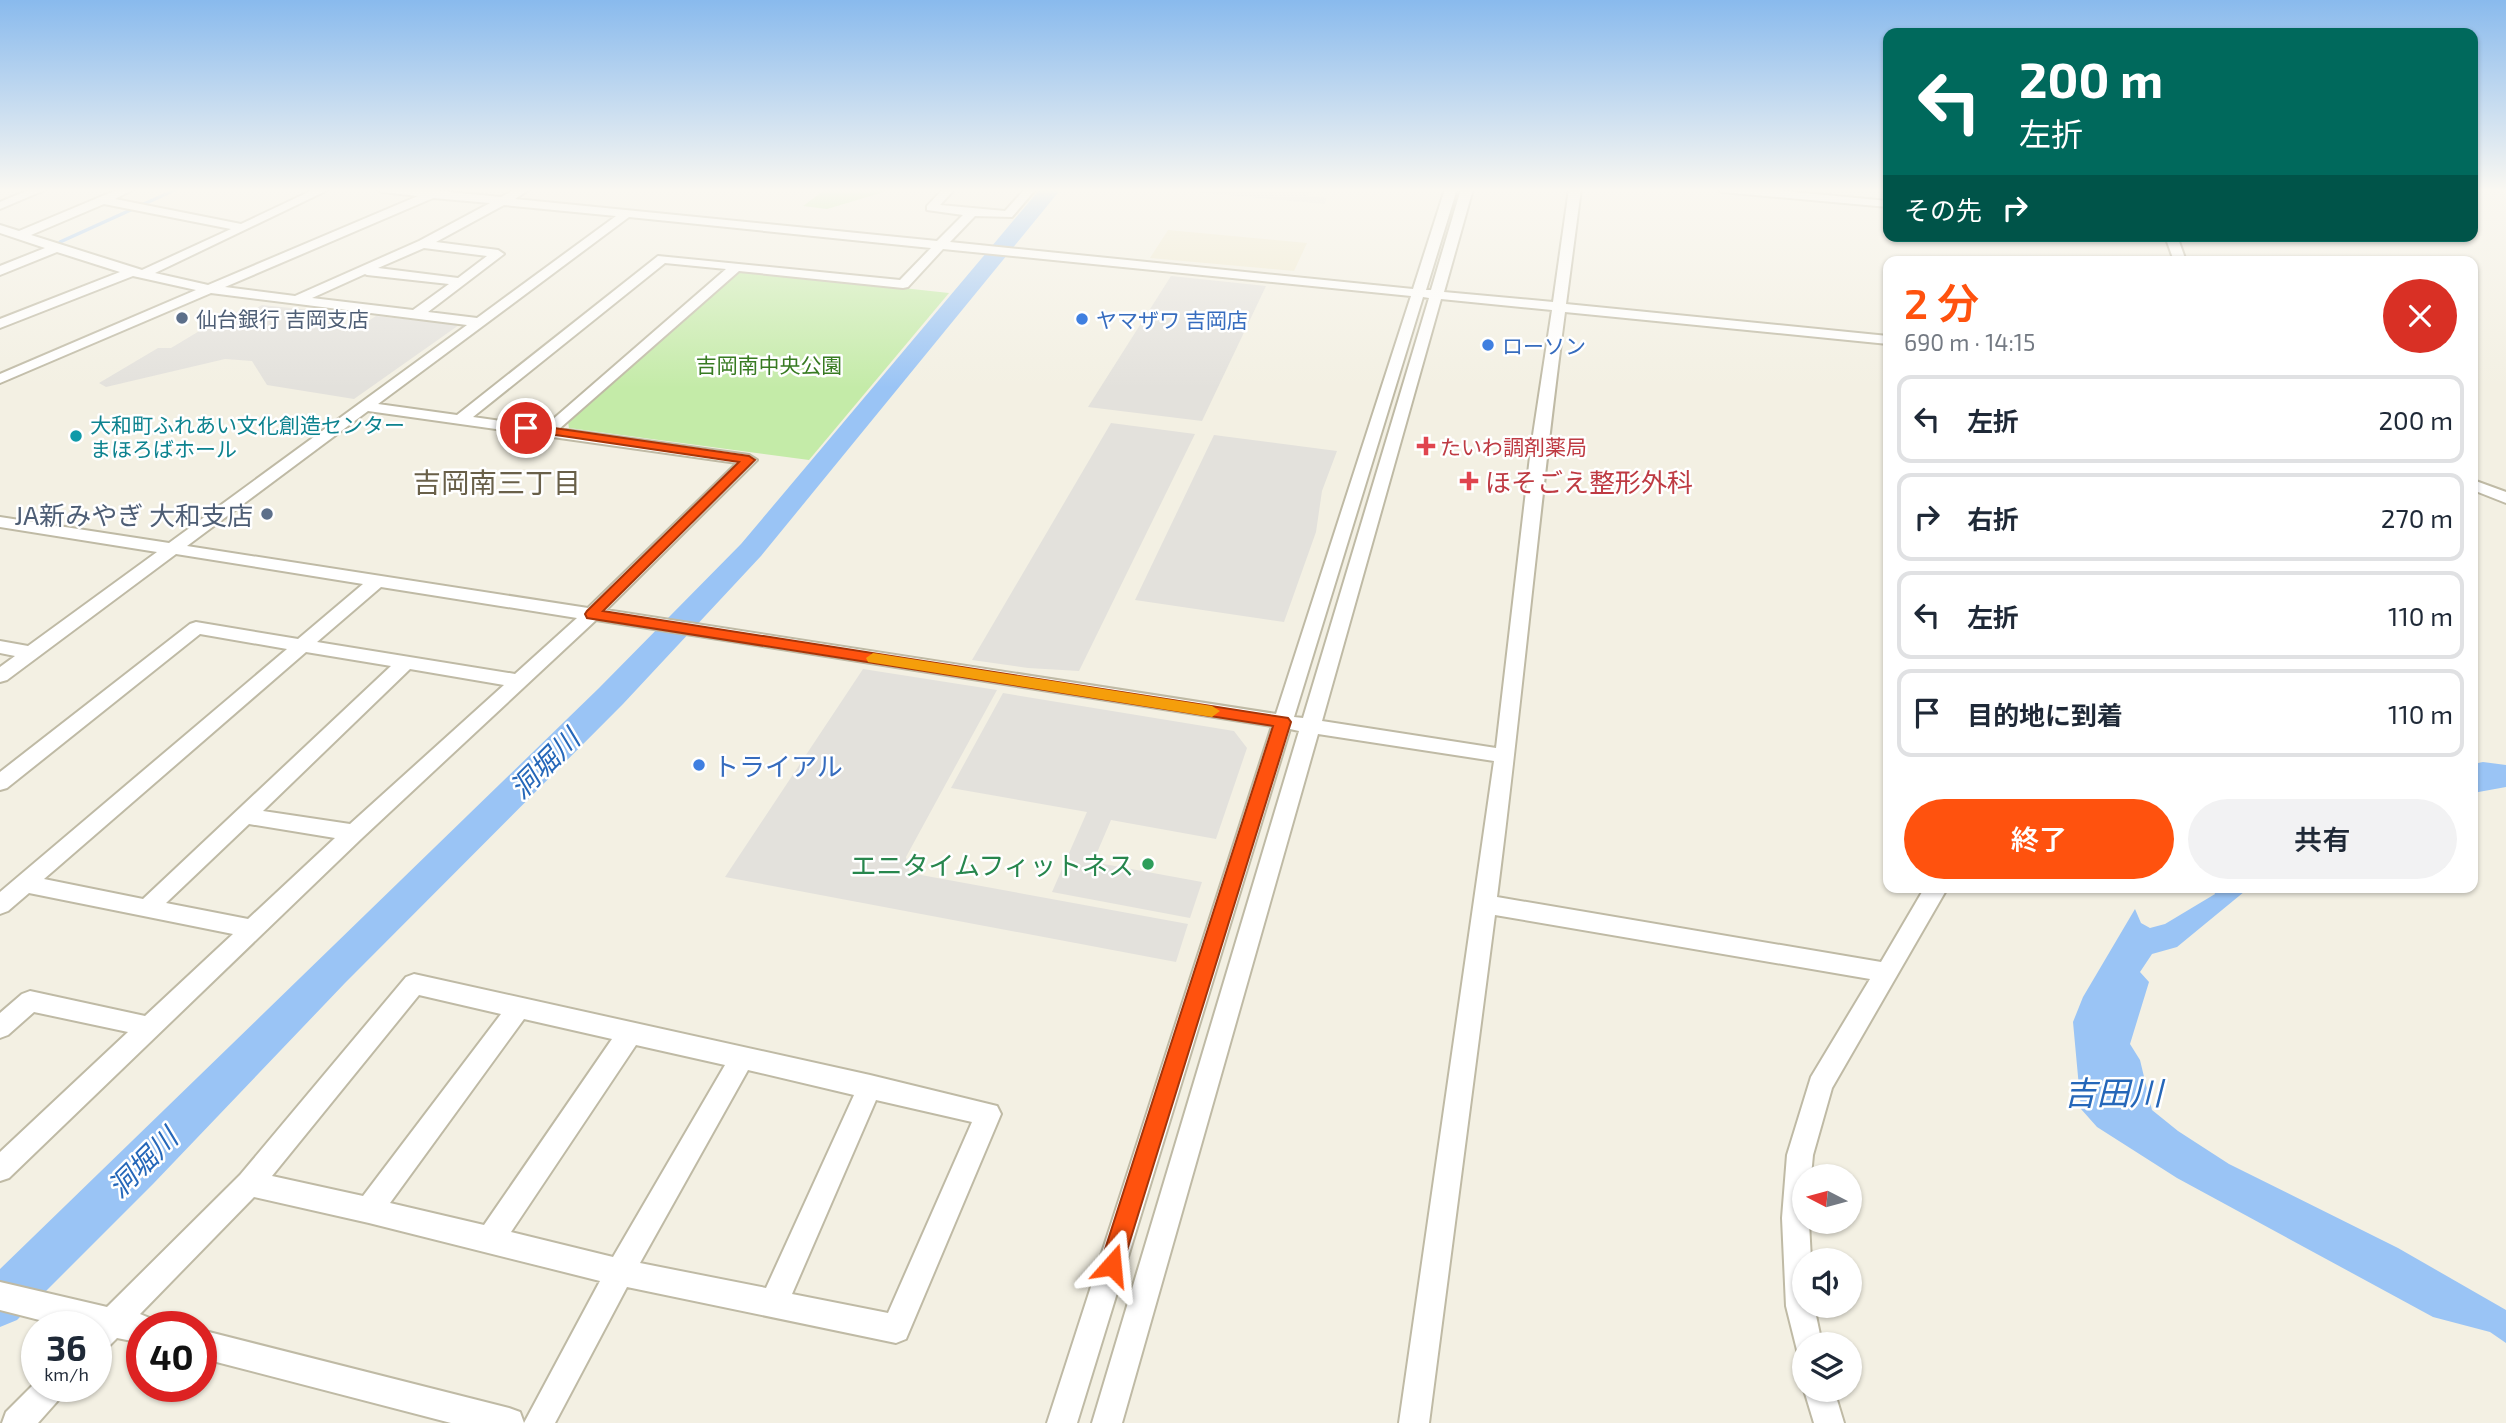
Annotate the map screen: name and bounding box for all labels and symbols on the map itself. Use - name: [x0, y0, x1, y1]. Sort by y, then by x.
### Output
- place label: 仙台銀行 吉岡支店: [196, 306, 369, 331]
- place label: ヤマザワ 吉岡店: [1096, 307, 1248, 332]
- marker: 仙台銀行 吉岡支店: [174, 310, 190, 326]
- marker: ヤマザワ 吉岡店: [1074, 311, 1090, 327]
- place label: ローソン: [1502, 333, 1586, 358]
- marker: ローソン: [1480, 337, 1496, 353]
- park label: 吉岡南中央公園: [696, 352, 843, 377]
- pin: [496, 398, 556, 458]
- place label: 大和町ふれあい文化創造センター まほろばホール: [90, 412, 405, 461]
- marker: 大和町ふれあい文化創造センター まほろばホール: [68, 428, 84, 444]
- place label: たいわ調剤薬局: [1440, 434, 1587, 459]
- marker: たいわ調剤薬局: [1418, 438, 1434, 454]
- district label: 吉岡南三丁目: [413, 465, 581, 499]
- place label: ほそごえ整形外科: [1485, 466, 1693, 497]
- marker: ほそごえ整形外科: [1459, 471, 1479, 491]
- place label: JA新みやぎ 大和支店: [14, 499, 253, 530]
- marker: JA新みやぎ 大和支店: [259, 506, 275, 522]
- water label: 洞堀川: [502, 719, 588, 805]
- place label: トライアル: [713, 750, 843, 781]
- marker: トライアル: [691, 757, 707, 773]
- place label: エニタイムフィットネス: [851, 849, 1134, 880]
- marker: エニタイムフィットネス: [1140, 856, 1156, 872]
- water label: 吉田川: [2064, 1072, 2166, 1112]
- water label: 洞堀川: [100, 1118, 186, 1204]
- north arrow: [1792, 1164, 1862, 1234]
- position arrow: [1075, 1228, 1149, 1302]
- speed limit sign: 40: [126, 1311, 217, 1402]

